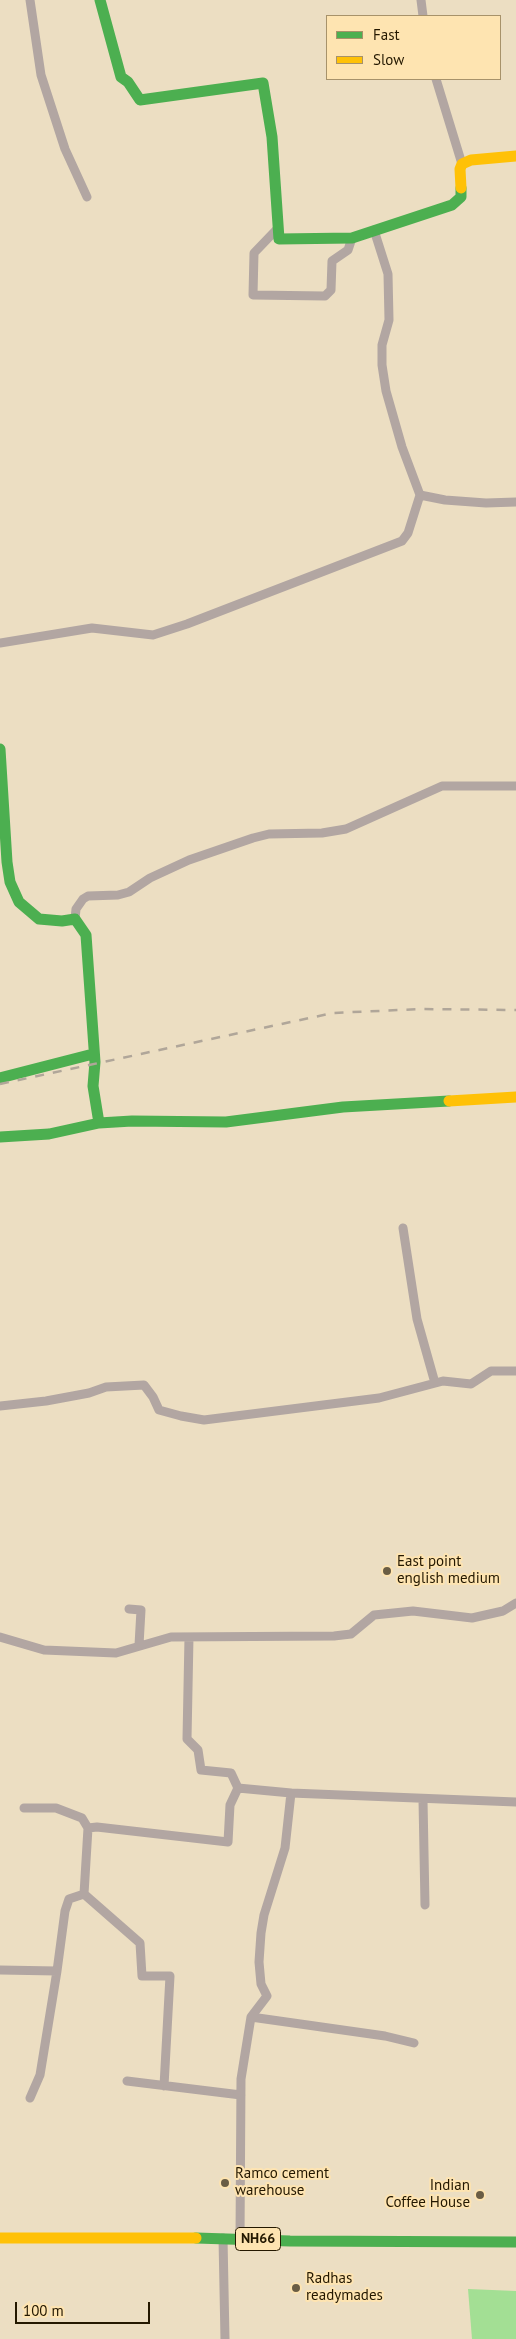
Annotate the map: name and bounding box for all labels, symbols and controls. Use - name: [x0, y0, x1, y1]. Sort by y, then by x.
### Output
- legend: [326, 15, 501, 80]
- text: Fast: [373, 25, 400, 44]
- text: Slow: [373, 50, 404, 69]
- place label: East point english medium: [397, 1553, 500, 1588]
- marker: East point english medium: [381, 1565, 393, 1577]
- place label: Ramco cement warehouse: [235, 2165, 329, 2200]
- marker: Ramco cement warehouse: [219, 2177, 231, 2189]
- place label: Indian Coffee House: [385, 2177, 470, 2212]
- marker: Indian Coffee House: [474, 2189, 486, 2201]
- road number: NH66: [236, 2228, 280, 2250]
- place label: Radhas readymades: [306, 2270, 383, 2305]
- marker: Radhas readymades: [290, 2282, 302, 2294]
- scale bar: [18, 2292, 152, 2324]
- text: 100 m: [23, 2301, 64, 2320]

